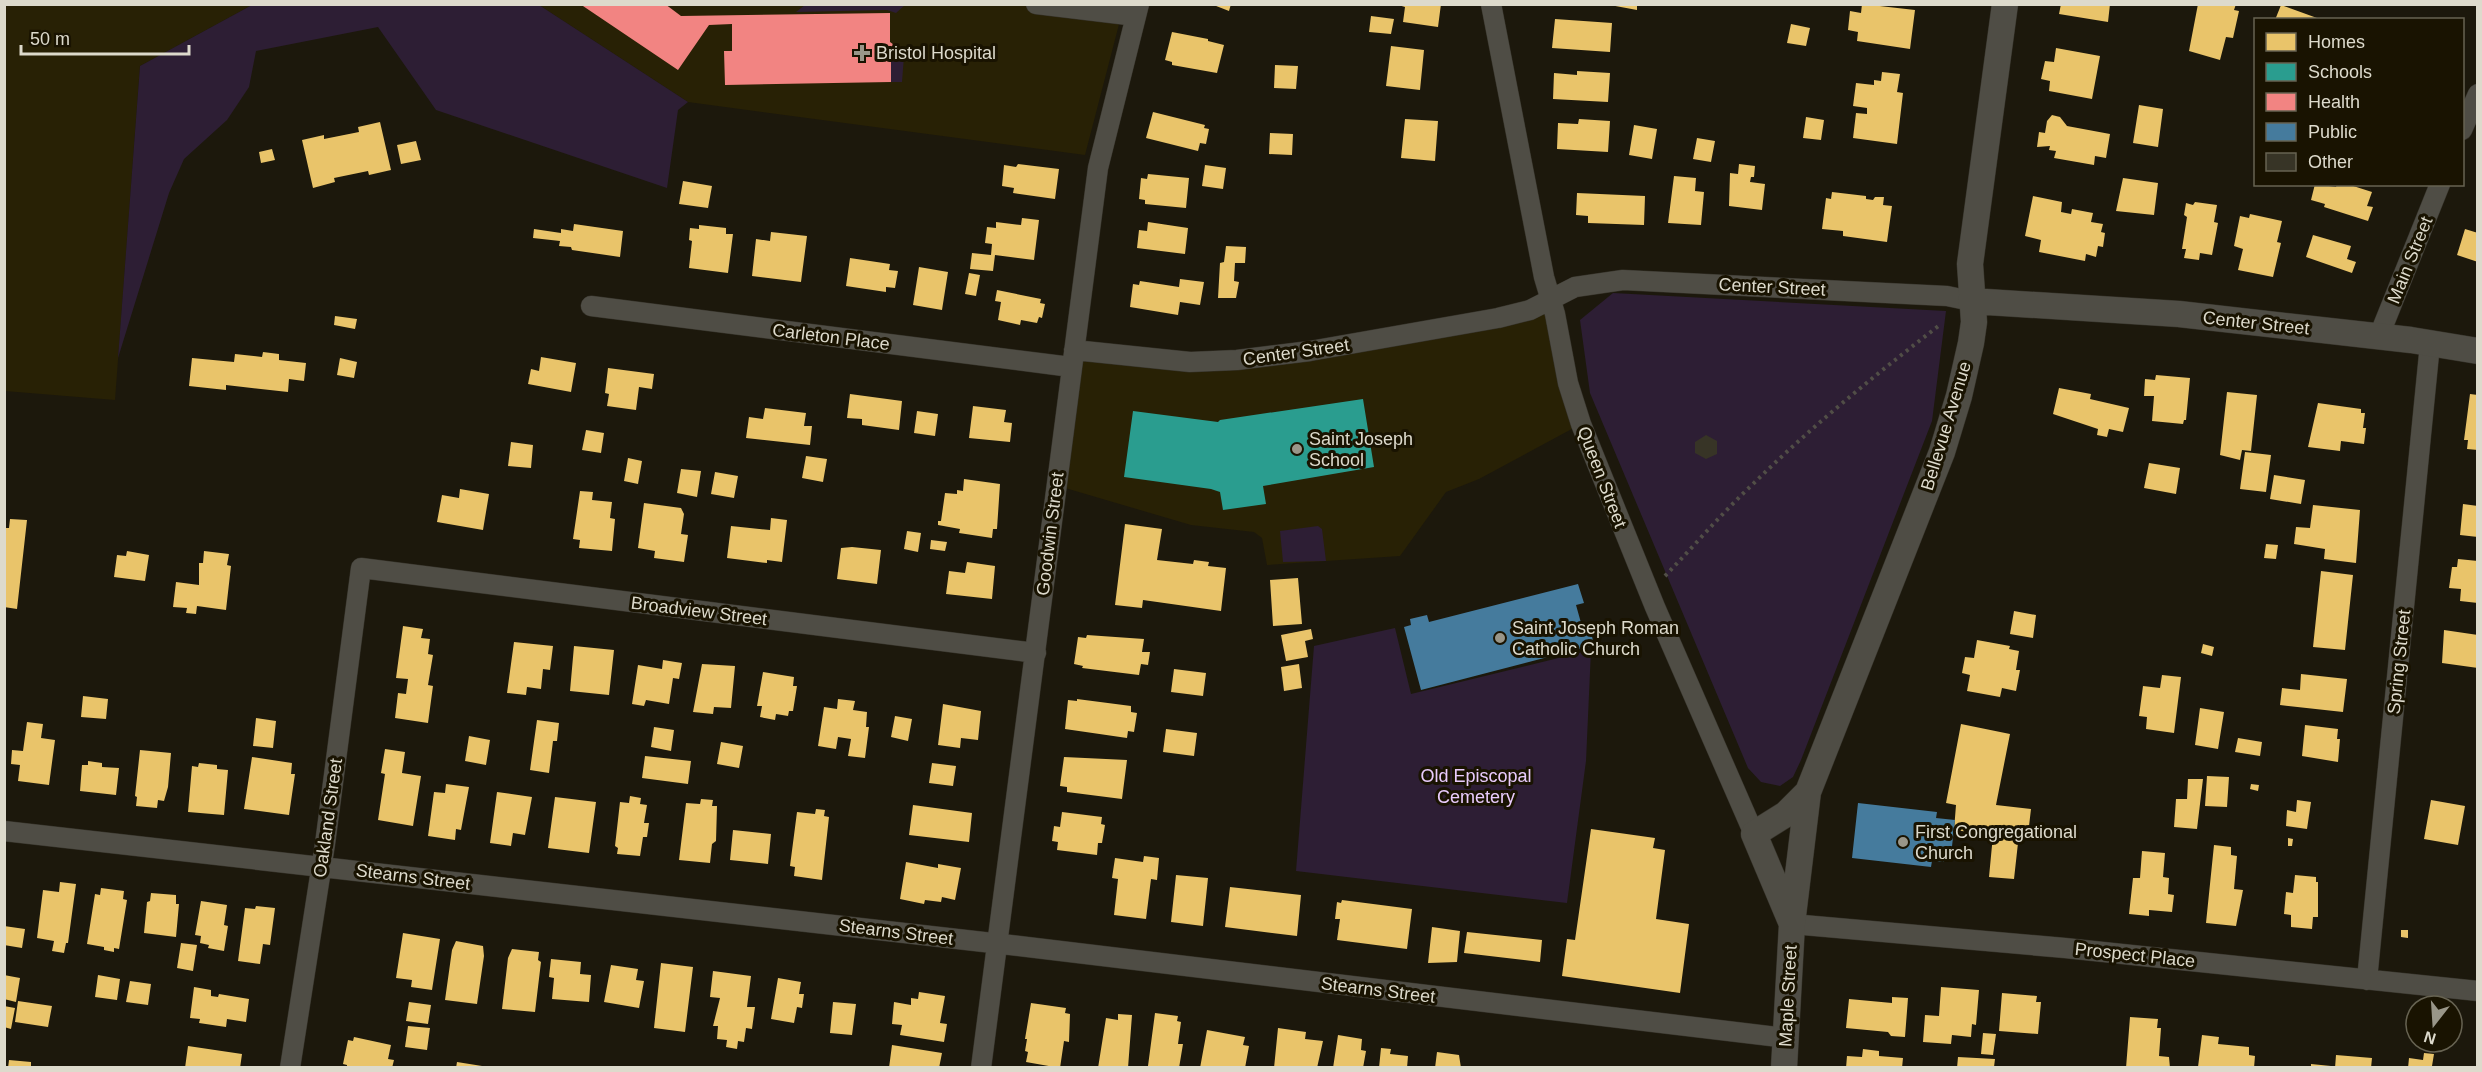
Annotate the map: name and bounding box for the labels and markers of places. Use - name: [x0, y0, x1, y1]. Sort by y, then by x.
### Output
- place label: Bristol Hospital: [876, 43, 996, 63]
- marker: Bristol Hospital: [853, 44, 871, 62]
- place label: Saint Joseph School: [1309, 429, 1413, 470]
- marker: Saint Joseph School: [1290, 442, 1304, 456]
- place label: Saint Joseph Roman Catholic Church: [1512, 618, 1679, 659]
- marker: Saint Joseph Roman Catholic Church: [1493, 631, 1507, 645]
- place label: First Congregational Church: [1915, 822, 2077, 863]
- marker: First Congregational Church: [1896, 835, 1910, 849]

